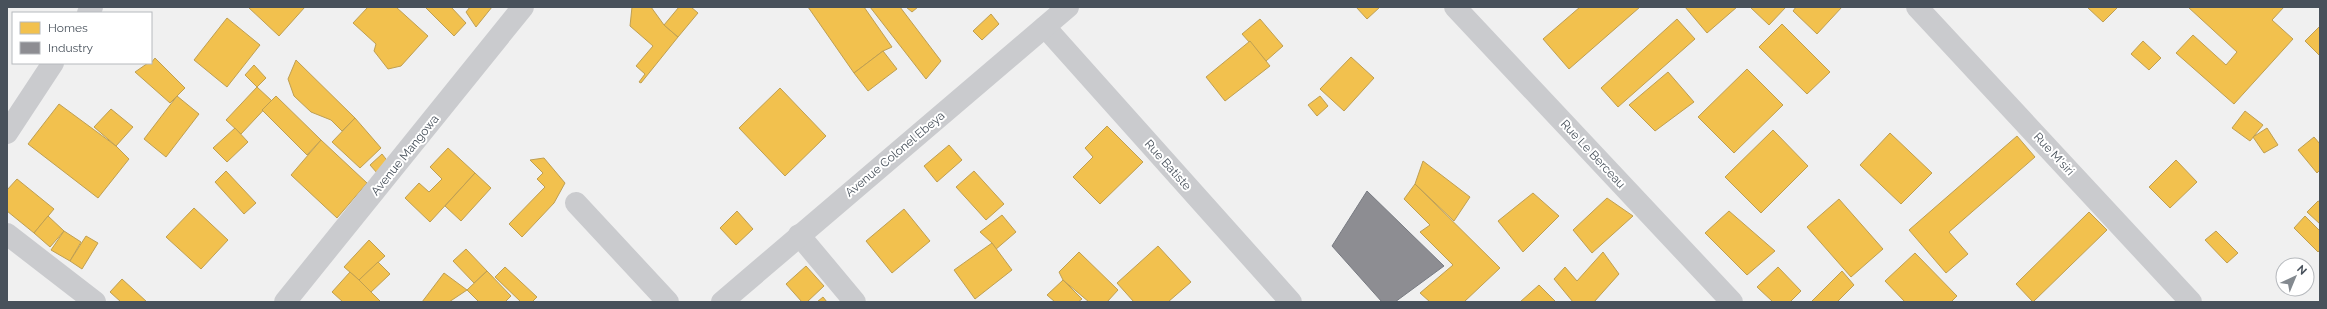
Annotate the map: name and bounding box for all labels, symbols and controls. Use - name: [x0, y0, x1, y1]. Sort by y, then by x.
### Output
- legend: [12, 12, 152, 64]
- text: Homes: [48, 21, 88, 35]
- text: Industry: [48, 41, 94, 55]
- street label: Avenue Colonel Ebeya: [842, 108, 948, 200]
- street label: Avenue Mangowa: [368, 112, 442, 198]
- street label: Rue Le Berceau: [1558, 117, 1628, 191]
- street label: Rue M'siri: [2031, 130, 2077, 178]
- street label: Rue Batiste: [1142, 137, 1194, 193]
- north arrow: [2275, 257, 2315, 297]
- text: N: [2294, 263, 2309, 278]

